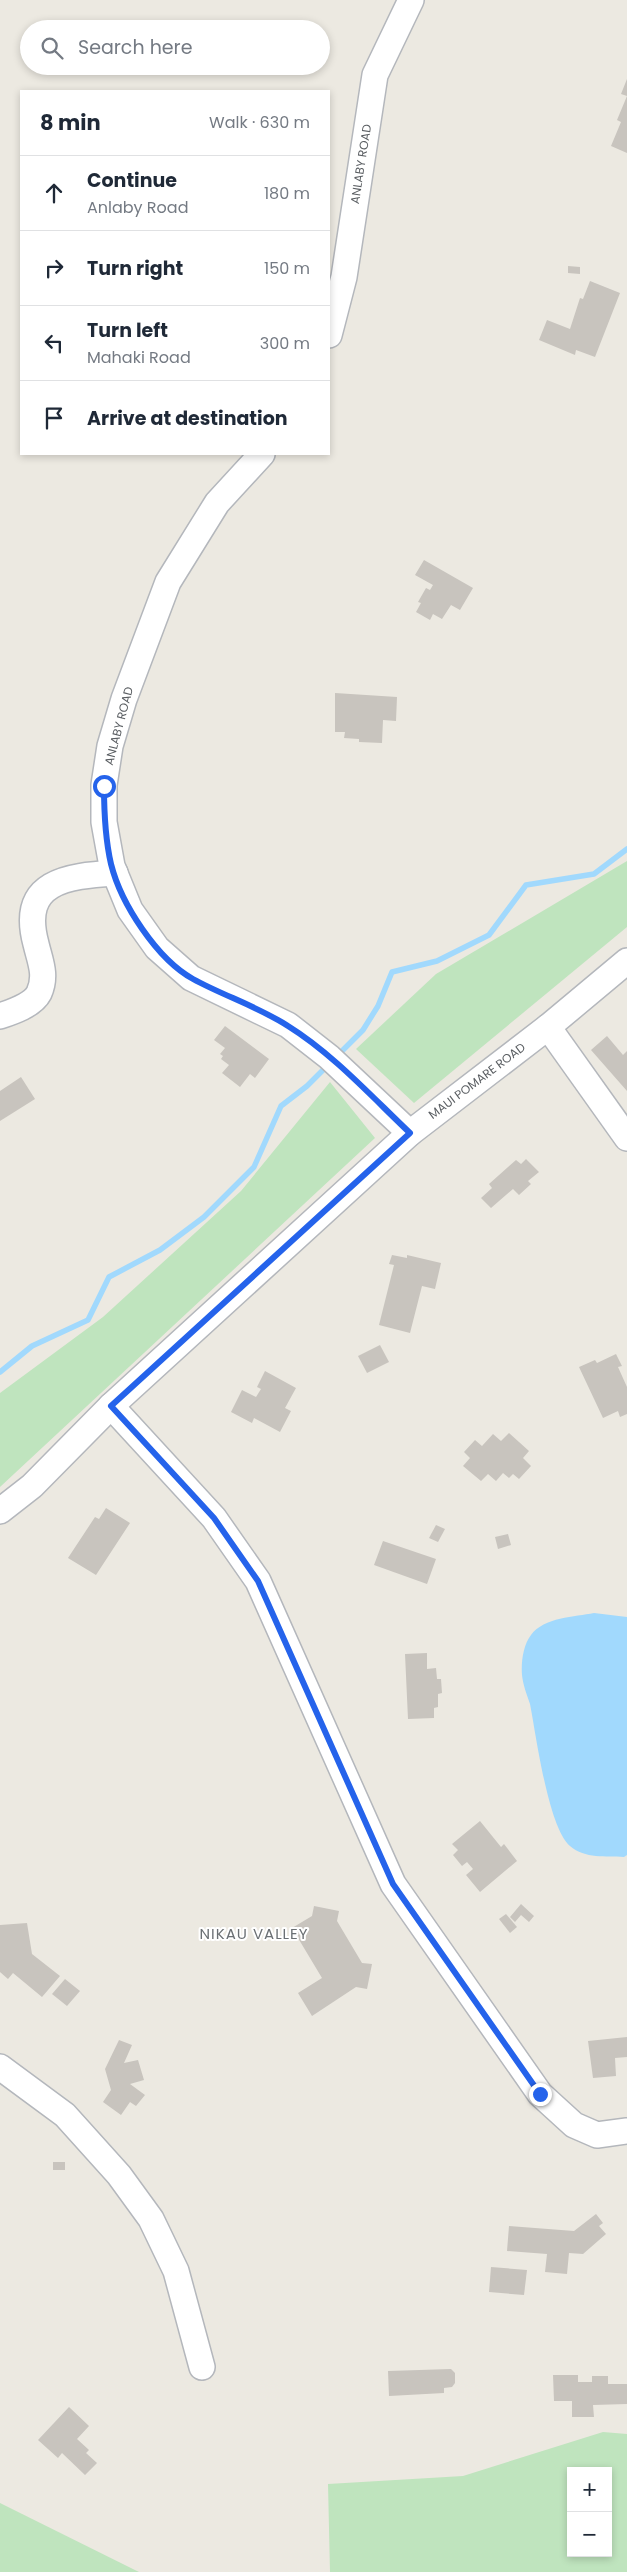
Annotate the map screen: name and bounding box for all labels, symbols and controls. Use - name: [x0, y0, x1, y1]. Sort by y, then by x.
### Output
- search box: [20, 20, 330, 75]
- icon: search: [38, 34, 66, 62]
- text: Search here: [78, 34, 192, 61]
- text: 8 min: [40, 108, 101, 137]
- text: Walk · 630 m: [209, 111, 310, 134]
- street label: ANLABY ROAD: [346, 123, 375, 205]
- text: Continue: [87, 167, 177, 194]
- icon: ahead: [40, 179, 68, 207]
- text: 180 m: [264, 182, 310, 205]
- text: Anlaby Road: [87, 196, 188, 219]
- icon: right: [40, 254, 68, 282]
- text: Turn right: [87, 255, 183, 282]
- text: 150 m: [264, 257, 310, 280]
- text: Turn left: [87, 317, 168, 344]
- icon: left: [40, 329, 68, 357]
- text: 300 m: [260, 332, 310, 355]
- text: Mahaki Road: [87, 346, 191, 369]
- icon: arrive: [40, 404, 68, 432]
- text: Arrive at destination: [87, 405, 288, 432]
- street label: ANLABY ROAD: [100, 685, 137, 767]
- route start: [93, 775, 116, 798]
- street label: MAUI POMARE ROAD: [425, 1038, 529, 1123]
- district label: NIKAU VALLEY: [199, 1923, 309, 1944]
- route end: [529, 2083, 552, 2106]
- map controls: [567, 2467, 612, 2557]
- button: +: [567, 2467, 612, 2512]
- button: −: [567, 2512, 612, 2557]

